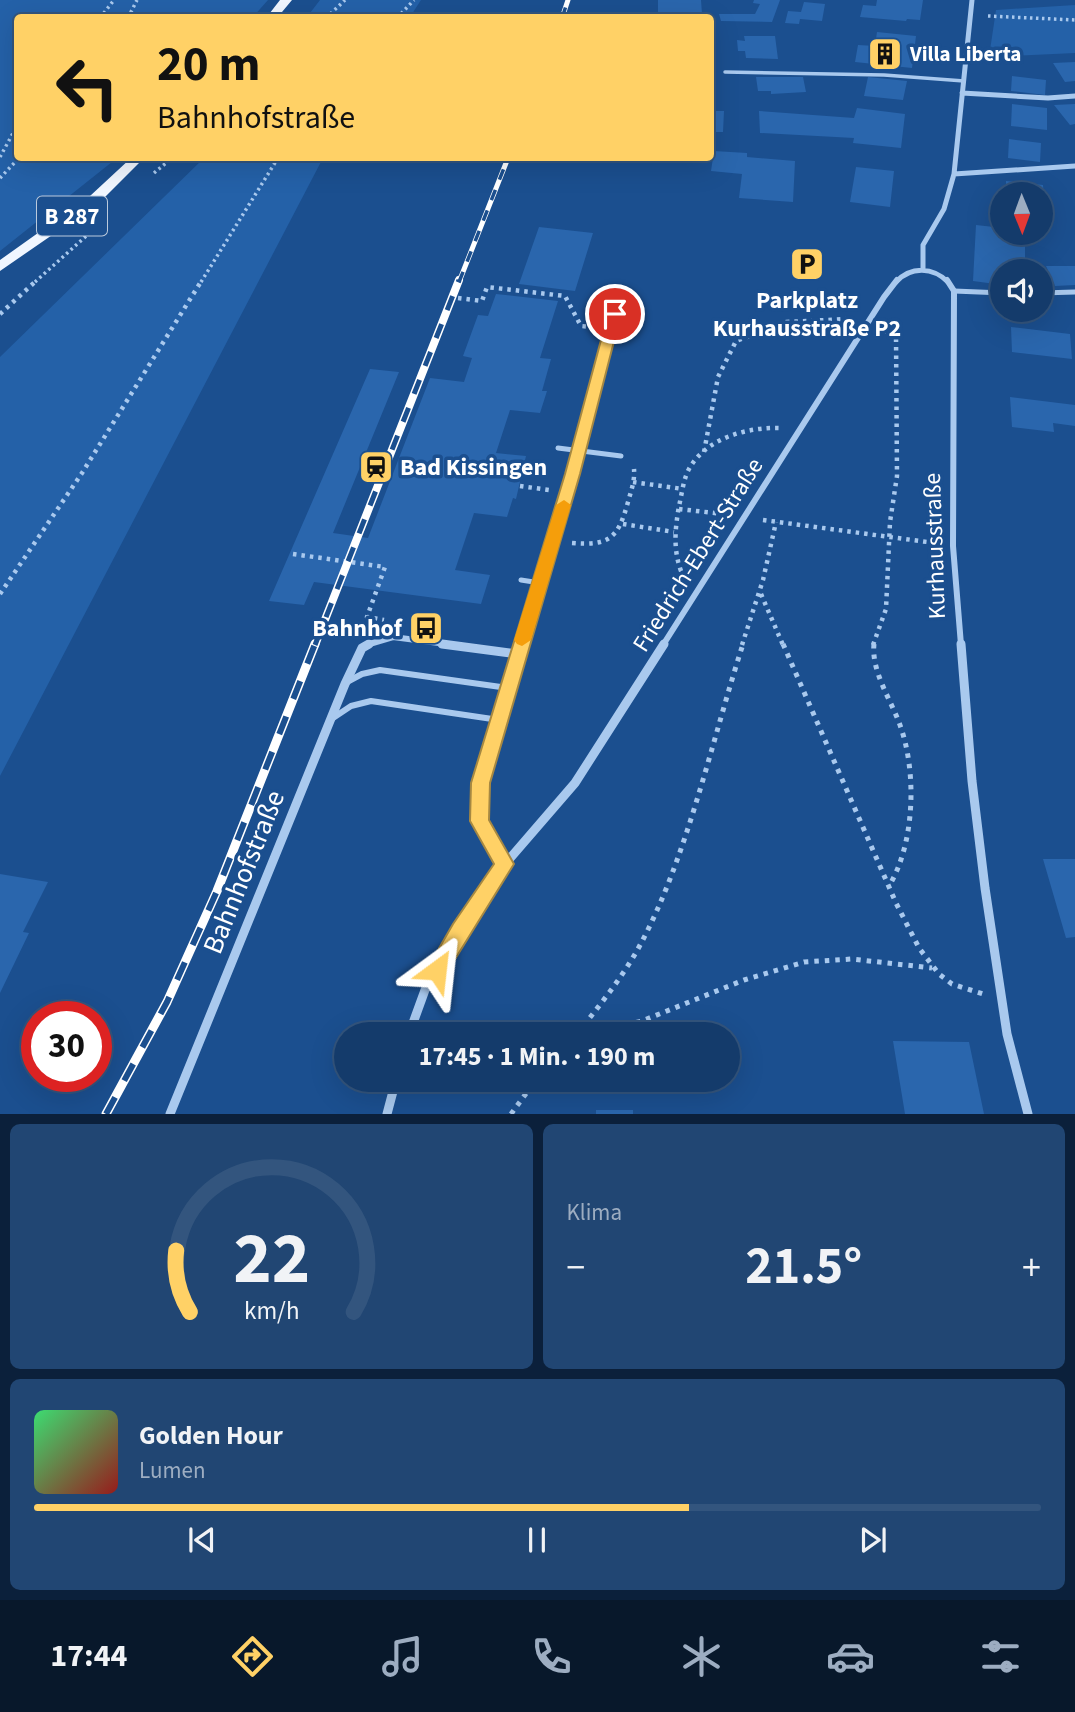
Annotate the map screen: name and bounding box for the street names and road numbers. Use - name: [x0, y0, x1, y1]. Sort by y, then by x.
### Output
- road number: B 287: [37, 196, 107, 236]
- street label: Friedrich-Ebert-Straße: [624, 451, 772, 659]
- street label: Kurhausstraße: [915, 472, 955, 620]
- street label: Bahnhofstraße: [193, 784, 295, 960]

